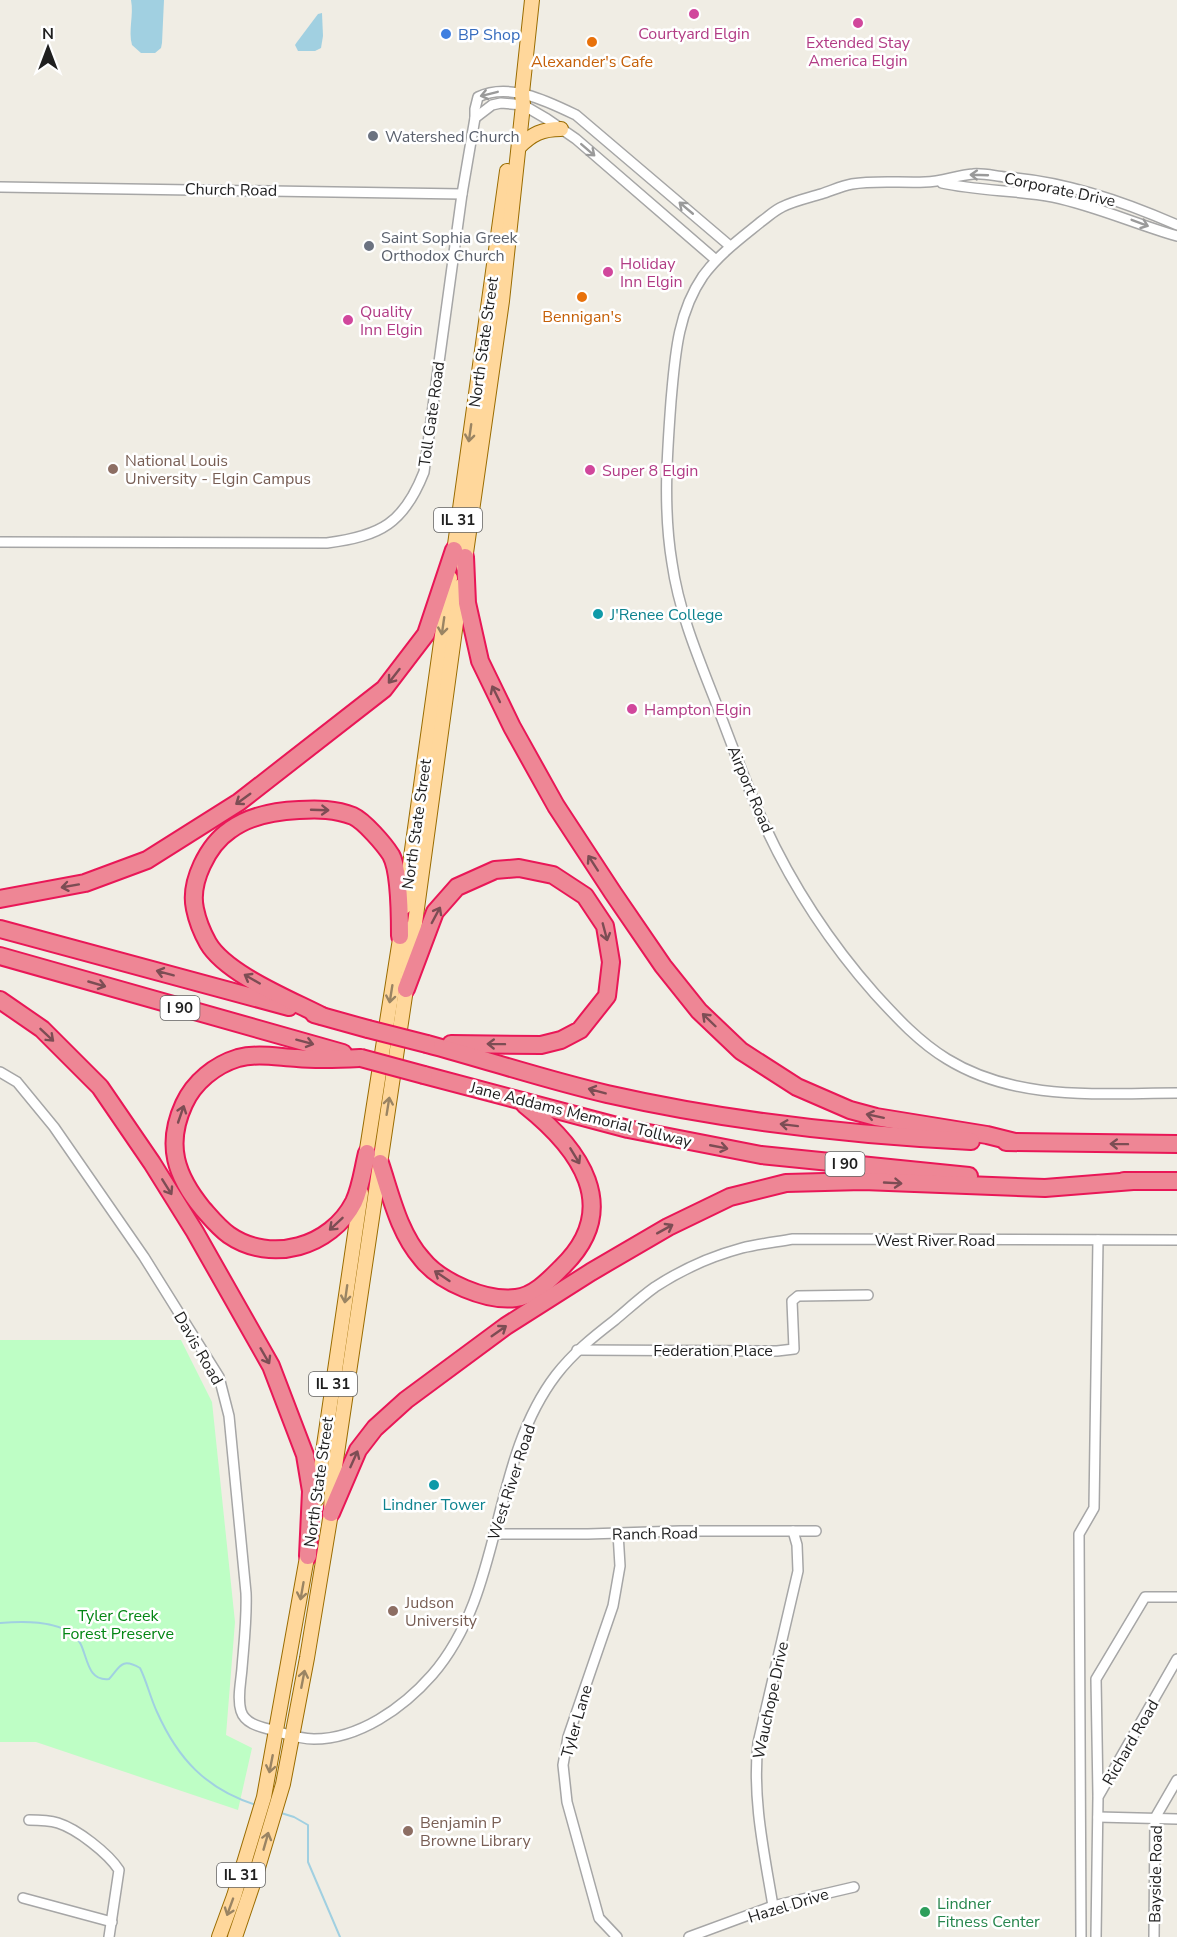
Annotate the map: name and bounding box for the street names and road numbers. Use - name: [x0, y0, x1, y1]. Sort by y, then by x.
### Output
- street label: Corporate Drive: [1002, 167, 1117, 213]
- street label: Church Road: [185, 178, 277, 202]
- street label: North State Street: [464, 275, 504, 409]
- street label: Toll Gate Road: [414, 360, 450, 468]
- road number: IL 31: [434, 508, 482, 532]
- street label: Airport Road: [722, 743, 778, 836]
- street label: North State Street: [397, 757, 437, 891]
- road number: I 90: [160, 996, 200, 1020]
- street label: Jane Addams Memorial Tollway: [467, 1077, 695, 1153]
- road number: I 90: [826, 1152, 864, 1176]
- street label: West River Road: [875, 1230, 995, 1252]
- street label: Davis Road: [168, 1308, 228, 1389]
- street label: Federation Place: [653, 1340, 773, 1362]
- road number: IL 31: [309, 1372, 357, 1396]
- street label: North State Street: [299, 1415, 339, 1549]
- street label: West River Road: [483, 1422, 541, 1543]
- street label: Ranch Road: [612, 1522, 698, 1546]
- street label: Wauchope Drive: [748, 1639, 794, 1761]
- street label: Tyler Lane: [556, 1682, 598, 1760]
- street label: Richard Road: [1097, 1696, 1164, 1789]
- street label: Bayside Road: [1144, 1825, 1168, 1923]
- road number: IL 31: [217, 1863, 265, 1887]
- street label: Hazel Drive: [745, 1883, 831, 1929]

